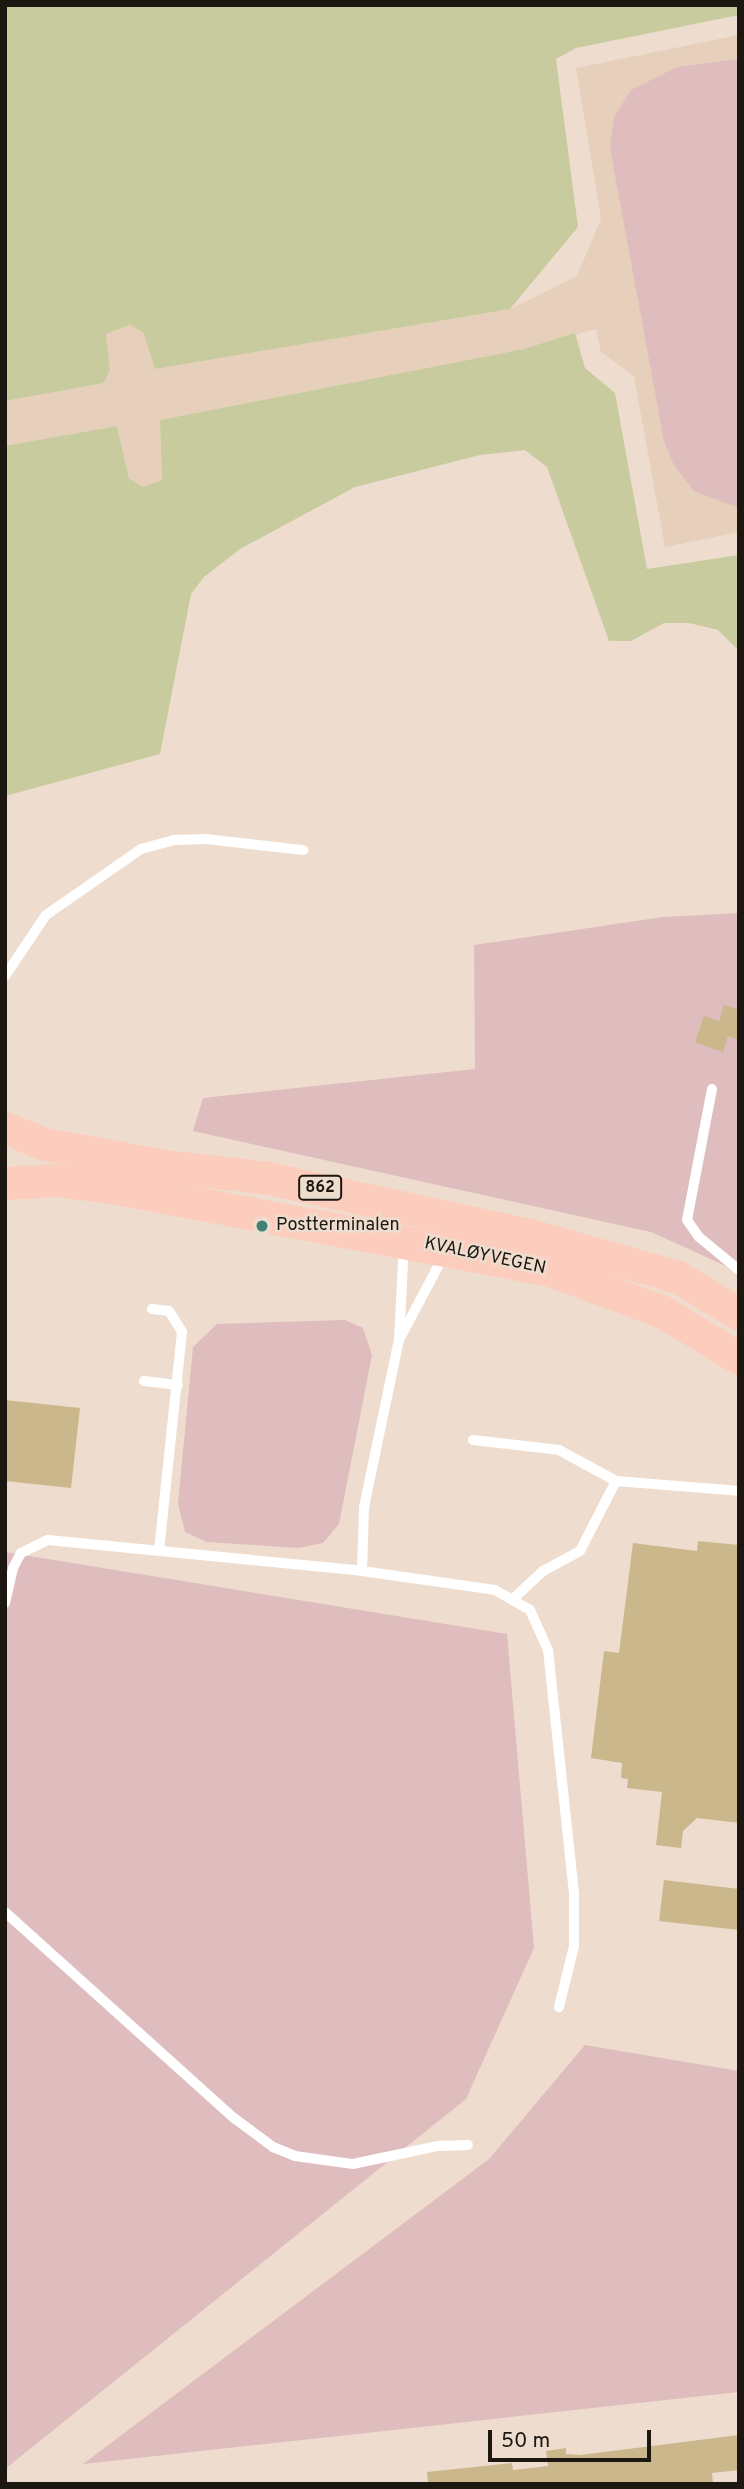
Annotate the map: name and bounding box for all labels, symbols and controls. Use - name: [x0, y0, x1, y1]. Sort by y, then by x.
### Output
- road number: 862: [297, 1176, 343, 1200]
- place label: Postterminalen: [276, 1215, 400, 1237]
- marker: Postterminalen: [254, 1218, 270, 1234]
- street label: KVALØYVEGEN: [422, 1234, 548, 1280]
- scale bar: [492, 2416, 655, 2460]
- text: 50 m: [501, 2428, 550, 2455]

